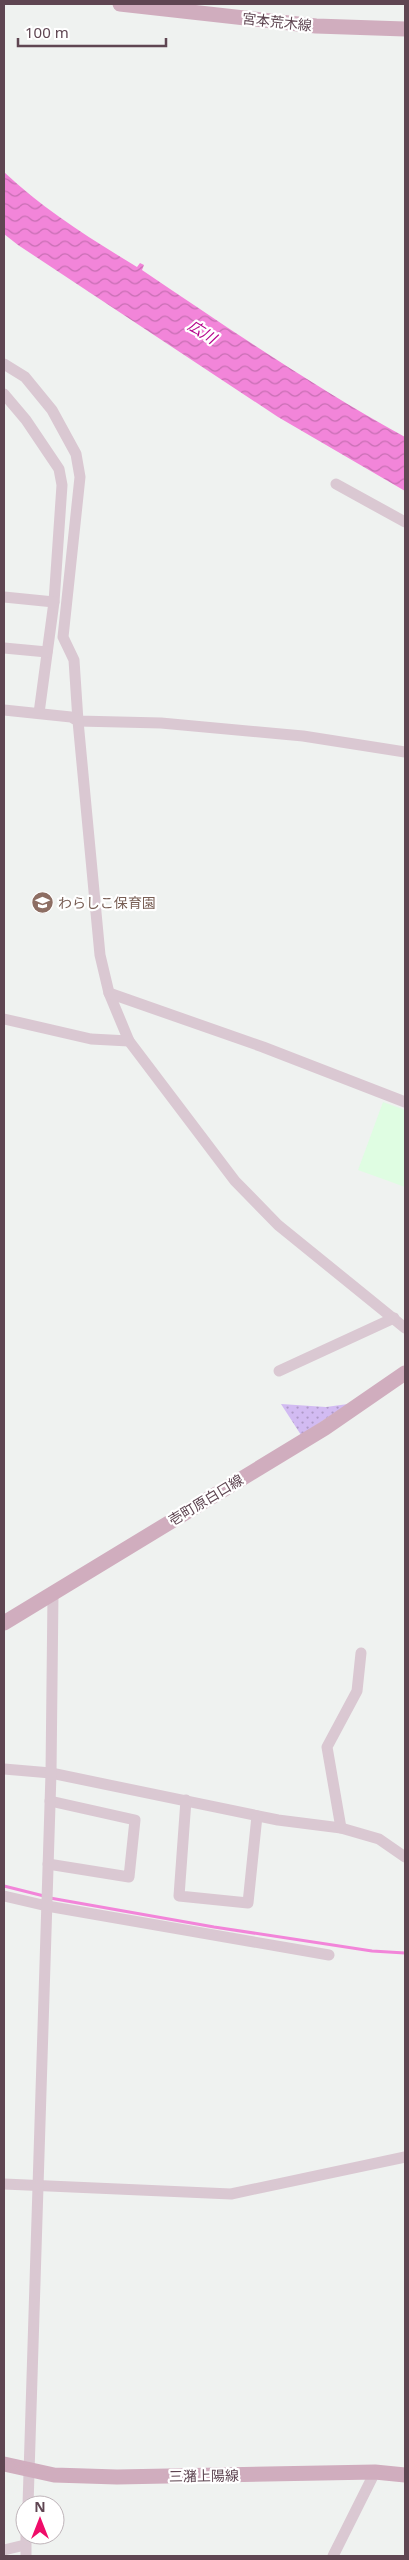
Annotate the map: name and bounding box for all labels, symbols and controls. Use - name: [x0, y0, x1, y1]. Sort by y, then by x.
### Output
- street label: 宮本荒木線: [241, 8, 313, 35]
- scale bar: [18, 15, 165, 47]
- text: 100 m: [25, 22, 69, 42]
- water label: 広川: [185, 315, 222, 349]
- school or university icon: わらしこ保育園: [30, 891, 54, 915]
- place label: わらしこ保育園: [58, 893, 156, 912]
- street label: 壱町原白口線: [165, 1470, 247, 1529]
- street label: 三潴上陽線: [169, 2465, 239, 2486]
- north arrow: [15, 2495, 65, 2545]
- text: N: [34, 2497, 46, 2516]

